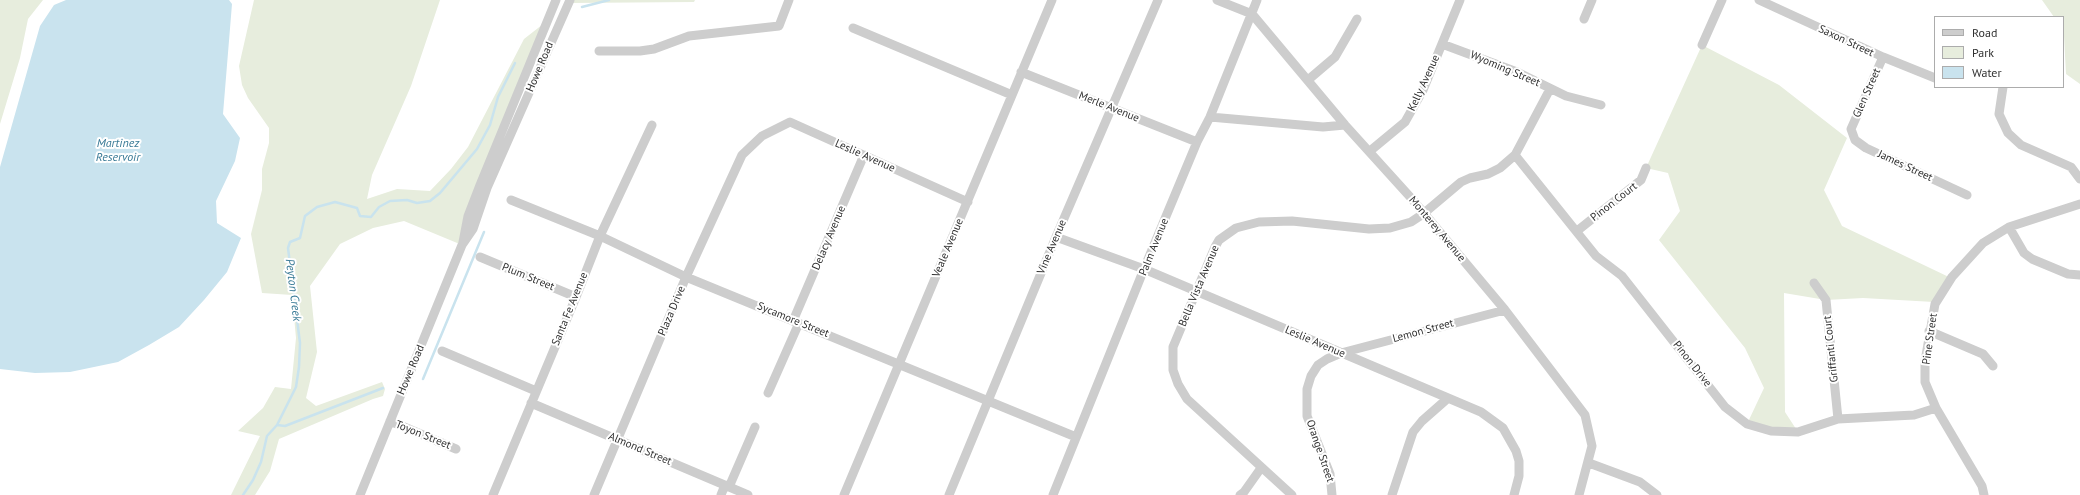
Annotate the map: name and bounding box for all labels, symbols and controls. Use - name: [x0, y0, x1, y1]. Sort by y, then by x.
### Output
- legend: [1934, 16, 2064, 88]
- street label: Saxon Street: [1816, 22, 1876, 60]
- text: Road: [1972, 25, 1997, 40]
- street label: Howe Road: [524, 40, 556, 94]
- text: Park: [1972, 45, 1994, 60]
- street label: Wyoming Street: [1468, 48, 1542, 90]
- street label: Kelly Avenue: [1405, 53, 1443, 113]
- text: Water: [1972, 65, 2002, 80]
- street label: Glen Street: [1850, 66, 1884, 120]
- street label: Merle Avenue: [1077, 89, 1141, 125]
- water label: Martinez Reservoir: [96, 137, 140, 165]
- street label: Leslie Avenue: [833, 137, 897, 175]
- street label: James Street: [1876, 148, 1934, 184]
- street label: Pinon Court: [1588, 180, 1640, 224]
- street label: Monterey Avenue: [1406, 194, 1468, 264]
- street label: Delacy Avenue: [810, 204, 848, 272]
- street label: Palm Avenue: [1137, 216, 1171, 278]
- street label: Veale Avenue: [930, 217, 966, 279]
- street label: Vine Avenue: [1035, 218, 1069, 276]
- street label: Bella Vista Avenue: [1176, 243, 1222, 329]
- water label: Peyton Creek: [282, 258, 304, 322]
- street label: Plum Street: [500, 261, 556, 293]
- street label: Santa Fe Avenue: [549, 270, 591, 348]
- street label: Plaza Drive: [656, 284, 688, 338]
- street label: Sycamore Street: [755, 300, 831, 340]
- street label: Pine Street: [1920, 312, 1940, 366]
- street label: Griffanti Court: [1821, 315, 1841, 383]
- street label: Lemon Street: [1391, 317, 1455, 345]
- street label: Leslie Avenue: [1283, 323, 1347, 361]
- street label: Pinon Drive: [1670, 338, 1714, 390]
- street label: Howe Road: [395, 343, 427, 397]
- street label: Toyon Street: [393, 418, 453, 452]
- street label: Orange Street: [1303, 418, 1337, 484]
- street label: Almond Street: [606, 430, 674, 468]

